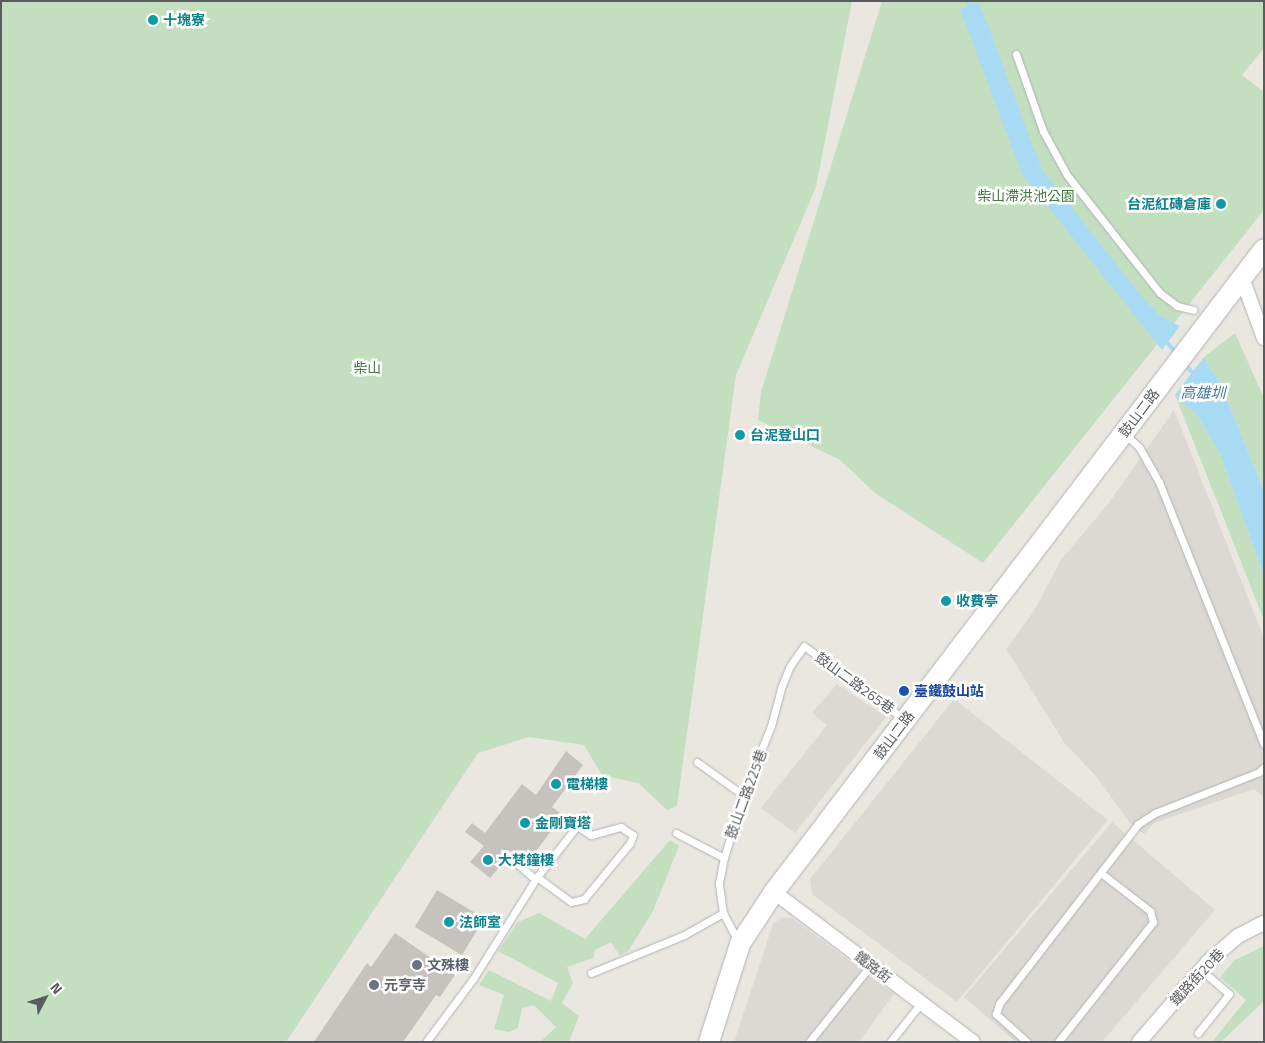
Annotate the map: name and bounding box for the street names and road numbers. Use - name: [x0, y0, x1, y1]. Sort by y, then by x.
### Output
- street label: 鼓山二路: [1115, 386, 1163, 440]
- street label: 鼓山二路265巷: [812, 649, 898, 717]
- street label: 鼓山二路: [870, 708, 918, 762]
- street label: 鼓山二路225巷: [722, 747, 770, 841]
- street label: 鐵路街20巷: [1166, 945, 1228, 1009]
- street label: 鐵路街: [851, 948, 895, 986]

